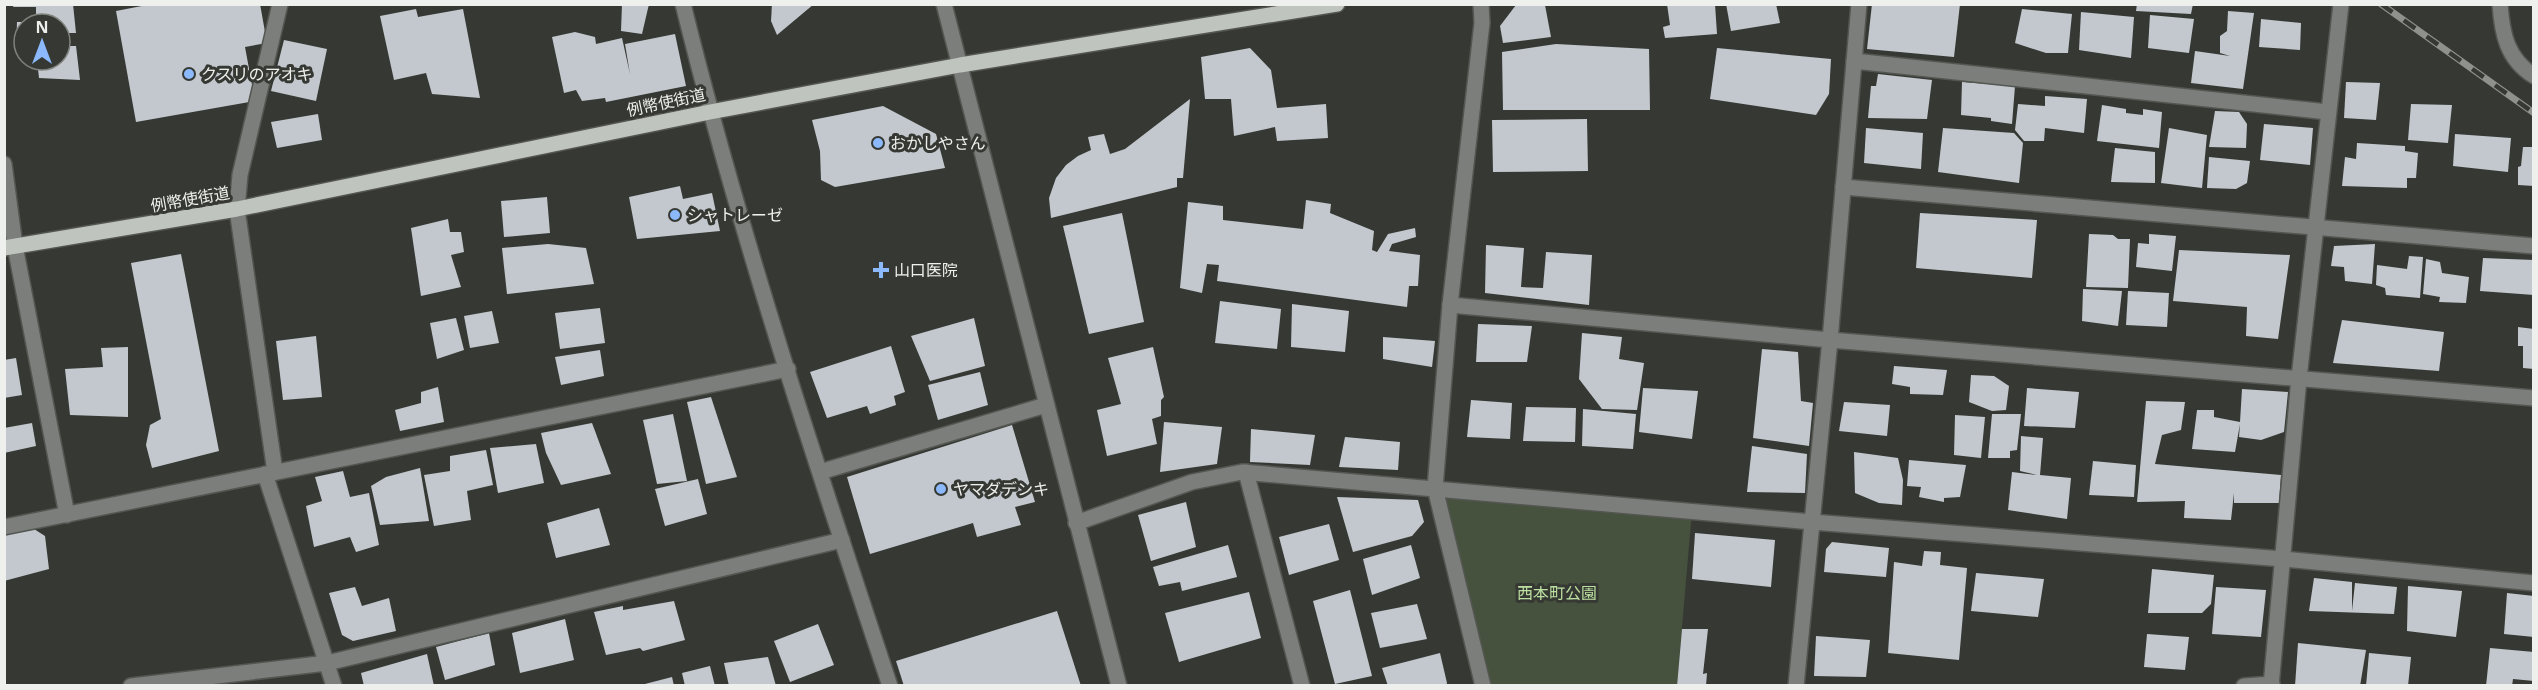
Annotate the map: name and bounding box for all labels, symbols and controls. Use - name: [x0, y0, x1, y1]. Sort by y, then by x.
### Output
- north arrow: [12, 12, 72, 72]
- text: N: [35, 16, 49, 38]
- place label: クスリのアオキ: [201, 63, 313, 85]
- marker: クスリのアオキ: [182, 67, 196, 81]
- street label: 例幣使街道: [625, 83, 707, 121]
- place label: おかしやさん: [890, 132, 986, 154]
- marker: おかしやさん: [871, 136, 885, 150]
- street label: 例幣使街道: [149, 181, 231, 217]
- place label: シャトレーゼ: [687, 204, 783, 226]
- marker: シャトレーゼ: [668, 208, 682, 222]
- place label: 山口医院: [894, 259, 958, 281]
- marker: 山口医院: [872, 261, 890, 279]
- place label: ヤマダデンキ: [953, 478, 1049, 500]
- marker: ヤマダデンキ: [934, 482, 948, 496]
- park label: 西本町公園: [1517, 582, 1597, 604]

